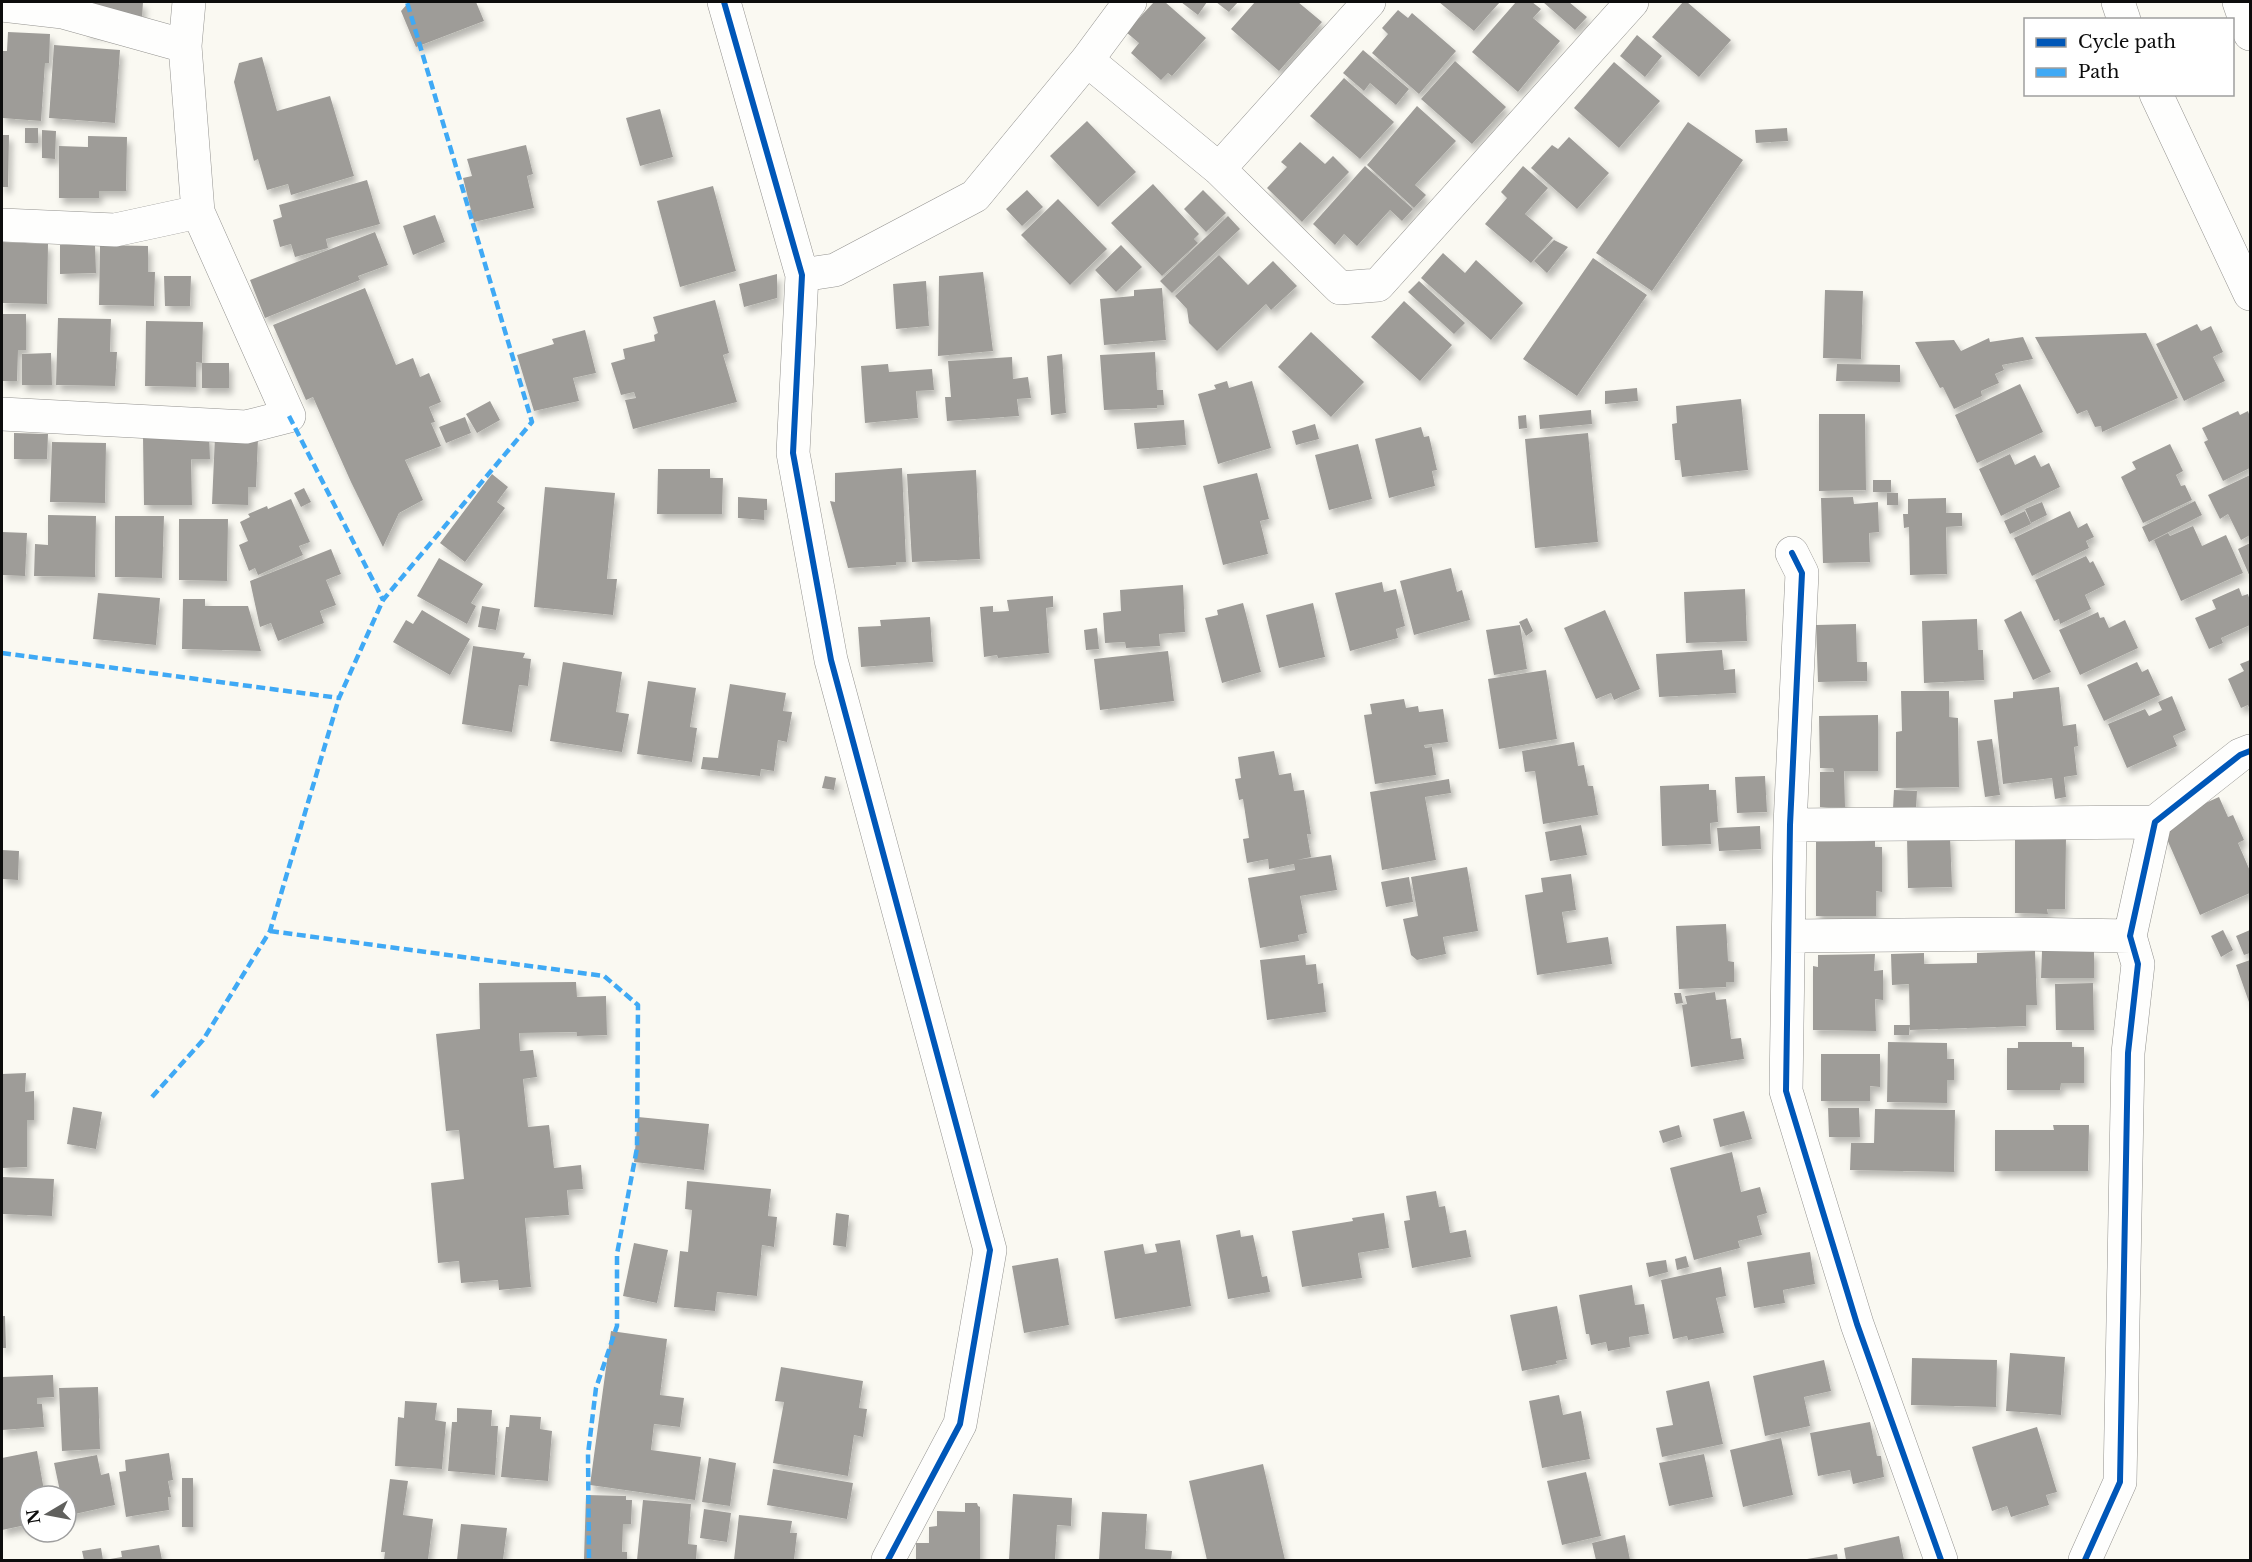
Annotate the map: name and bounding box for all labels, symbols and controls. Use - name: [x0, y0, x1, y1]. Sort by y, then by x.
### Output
- legend: [2024, 18, 2234, 96]
- text: Cycle path: [2078, 31, 2176, 53]
- text: Path: [2078, 61, 2119, 83]
- north arrow: [18, 1484, 78, 1544]
- text: N: [22, 1507, 44, 1526]

